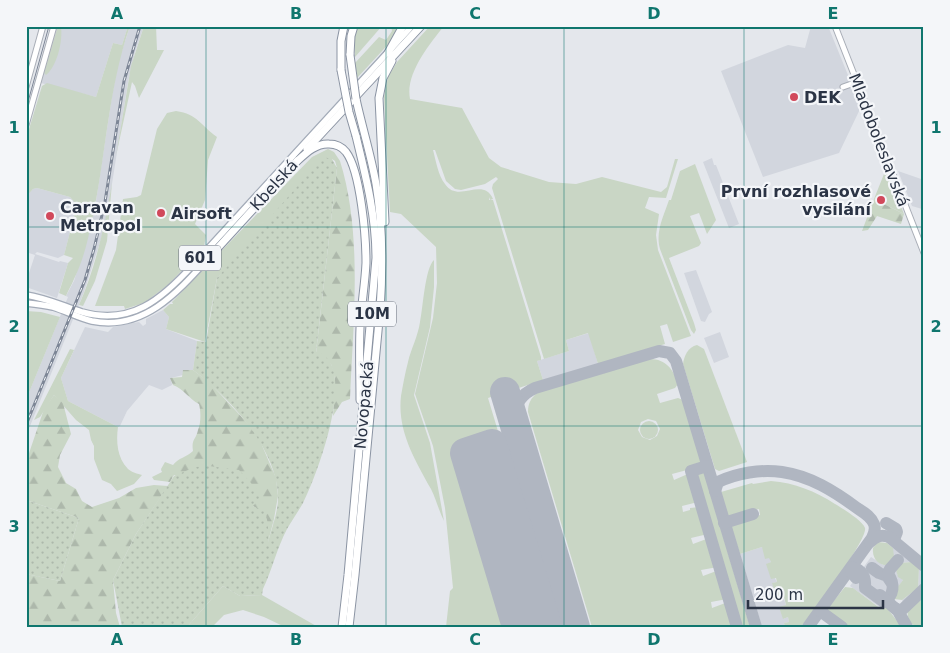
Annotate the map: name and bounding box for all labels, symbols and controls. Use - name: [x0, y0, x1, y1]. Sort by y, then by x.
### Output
- text: A: [111, 4, 124, 23]
- text: B: [290, 4, 302, 23]
- text: C: [469, 4, 481, 23]
- text: D: [647, 4, 661, 23]
- text: E: [828, 4, 838, 23]
- street label: Mladoboleslavská: [845, 71, 913, 209]
- place label: DEK: [804, 88, 841, 107]
- marker: DEK: [788, 91, 800, 103]
- text: 1: [8, 118, 20, 137]
- text: 1: [930, 118, 942, 137]
- street label: Kbelská: [246, 156, 302, 214]
- place label: První rozhlasové vysilání: [721, 182, 873, 219]
- marker: První rozhlasové vysilání: [875, 194, 887, 206]
- place label: Caravan Metropol: [60, 198, 141, 235]
- place label: Airsoft: [171, 204, 232, 223]
- marker: Airsoft: [155, 207, 167, 219]
- marker: Caravan Metropol: [44, 210, 56, 222]
- road number: 601: [179, 246, 221, 270]
- road number: 10M: [348, 302, 396, 326]
- text: 2: [8, 317, 20, 336]
- text: 2: [930, 317, 942, 336]
- street label: Novopacká: [351, 360, 377, 450]
- text: 3: [8, 517, 20, 536]
- text: 3: [930, 517, 942, 536]
- scale bar: [748, 578, 882, 610]
- text: 200 m: [755, 586, 803, 604]
- text: A: [111, 630, 124, 649]
- text: B: [290, 630, 302, 649]
- text: C: [469, 630, 481, 649]
- text: D: [647, 630, 661, 649]
- text: E: [828, 630, 838, 649]

